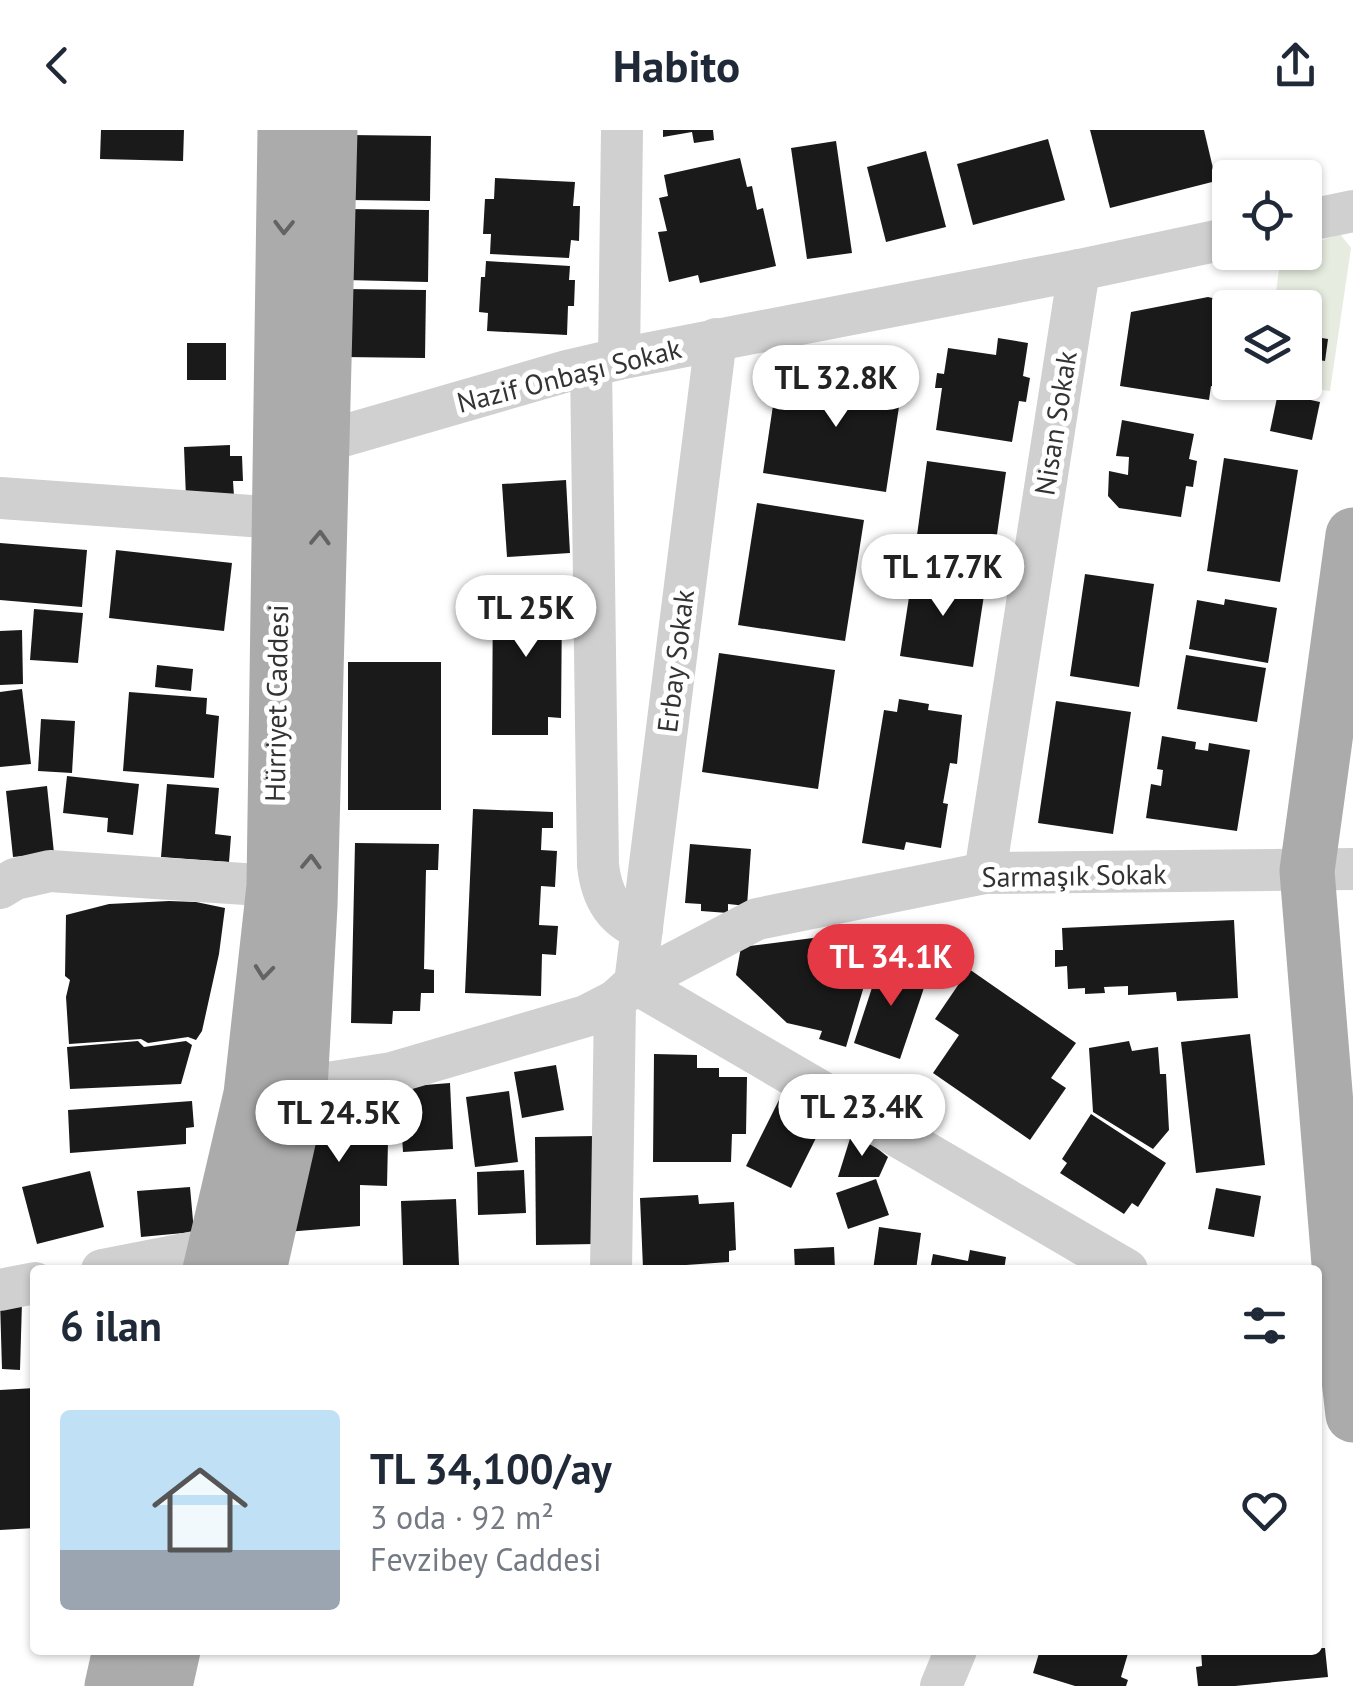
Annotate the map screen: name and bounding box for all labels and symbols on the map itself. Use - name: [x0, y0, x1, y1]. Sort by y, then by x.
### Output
- one-way arrow: [273, 220, 295, 236]
- street label: Nazif Onbaşı Sokak: [453, 329, 686, 421]
- pin: TL 32.8K: [733, 345, 939, 430]
- street label: Nisan Sokak: [1025, 348, 1085, 498]
- one-way arrow: [309, 529, 330, 545]
- pin: TL 17.7K: [840, 534, 1046, 619]
- pin: TL 25K: [445, 575, 607, 660]
- street label: Erbay Sokak: [648, 587, 702, 735]
- street label: Hürriyet Caddesi: [256, 604, 296, 802]
- one-way arrow: [301, 854, 322, 870]
- street label: Sarmaşık Sokak: [981, 855, 1167, 895]
- pin: TL 34.1K: [788, 924, 994, 1009]
- one-way arrow: [254, 964, 275, 980]
- pin: TL 23.4K: [759, 1074, 965, 1159]
- pin: TL 24.5K: [236, 1080, 442, 1165]

